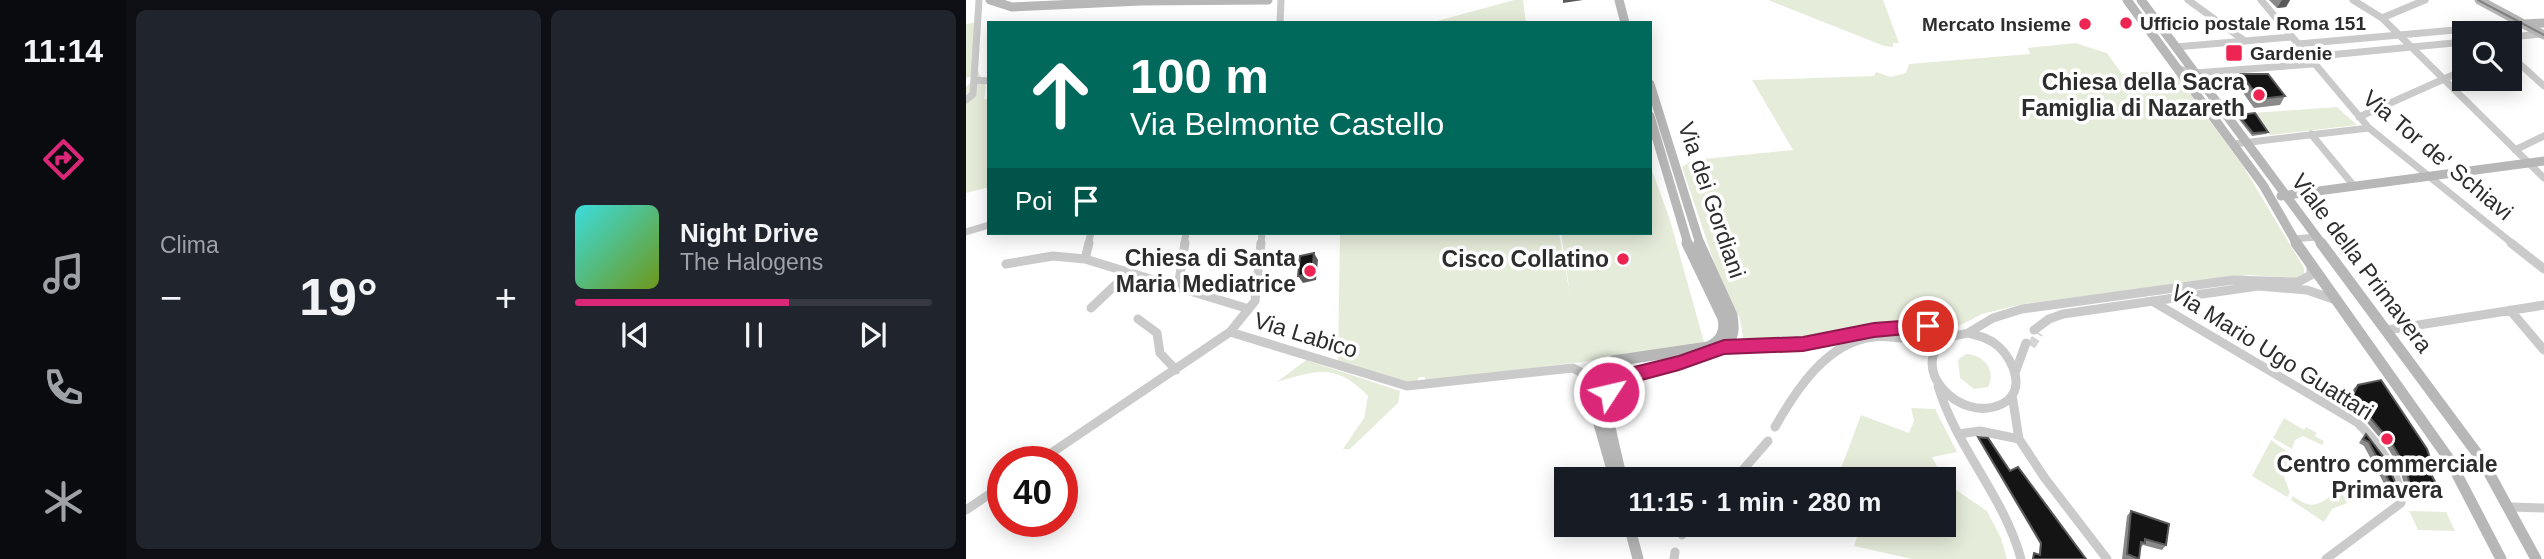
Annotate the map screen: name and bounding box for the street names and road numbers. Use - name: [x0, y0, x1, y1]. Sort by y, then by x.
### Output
- street label: Via Tor de' Schiavi: [2358, 85, 2518, 225]
- street label: Via dei Gordiani: [1673, 119, 1751, 281]
- street label: Viale della Primavera: [2286, 169, 2438, 358]
- street label: Via Mario Ugo Guattari: [2166, 279, 2378, 425]
- street label: Via Labico: [1251, 307, 1361, 363]

